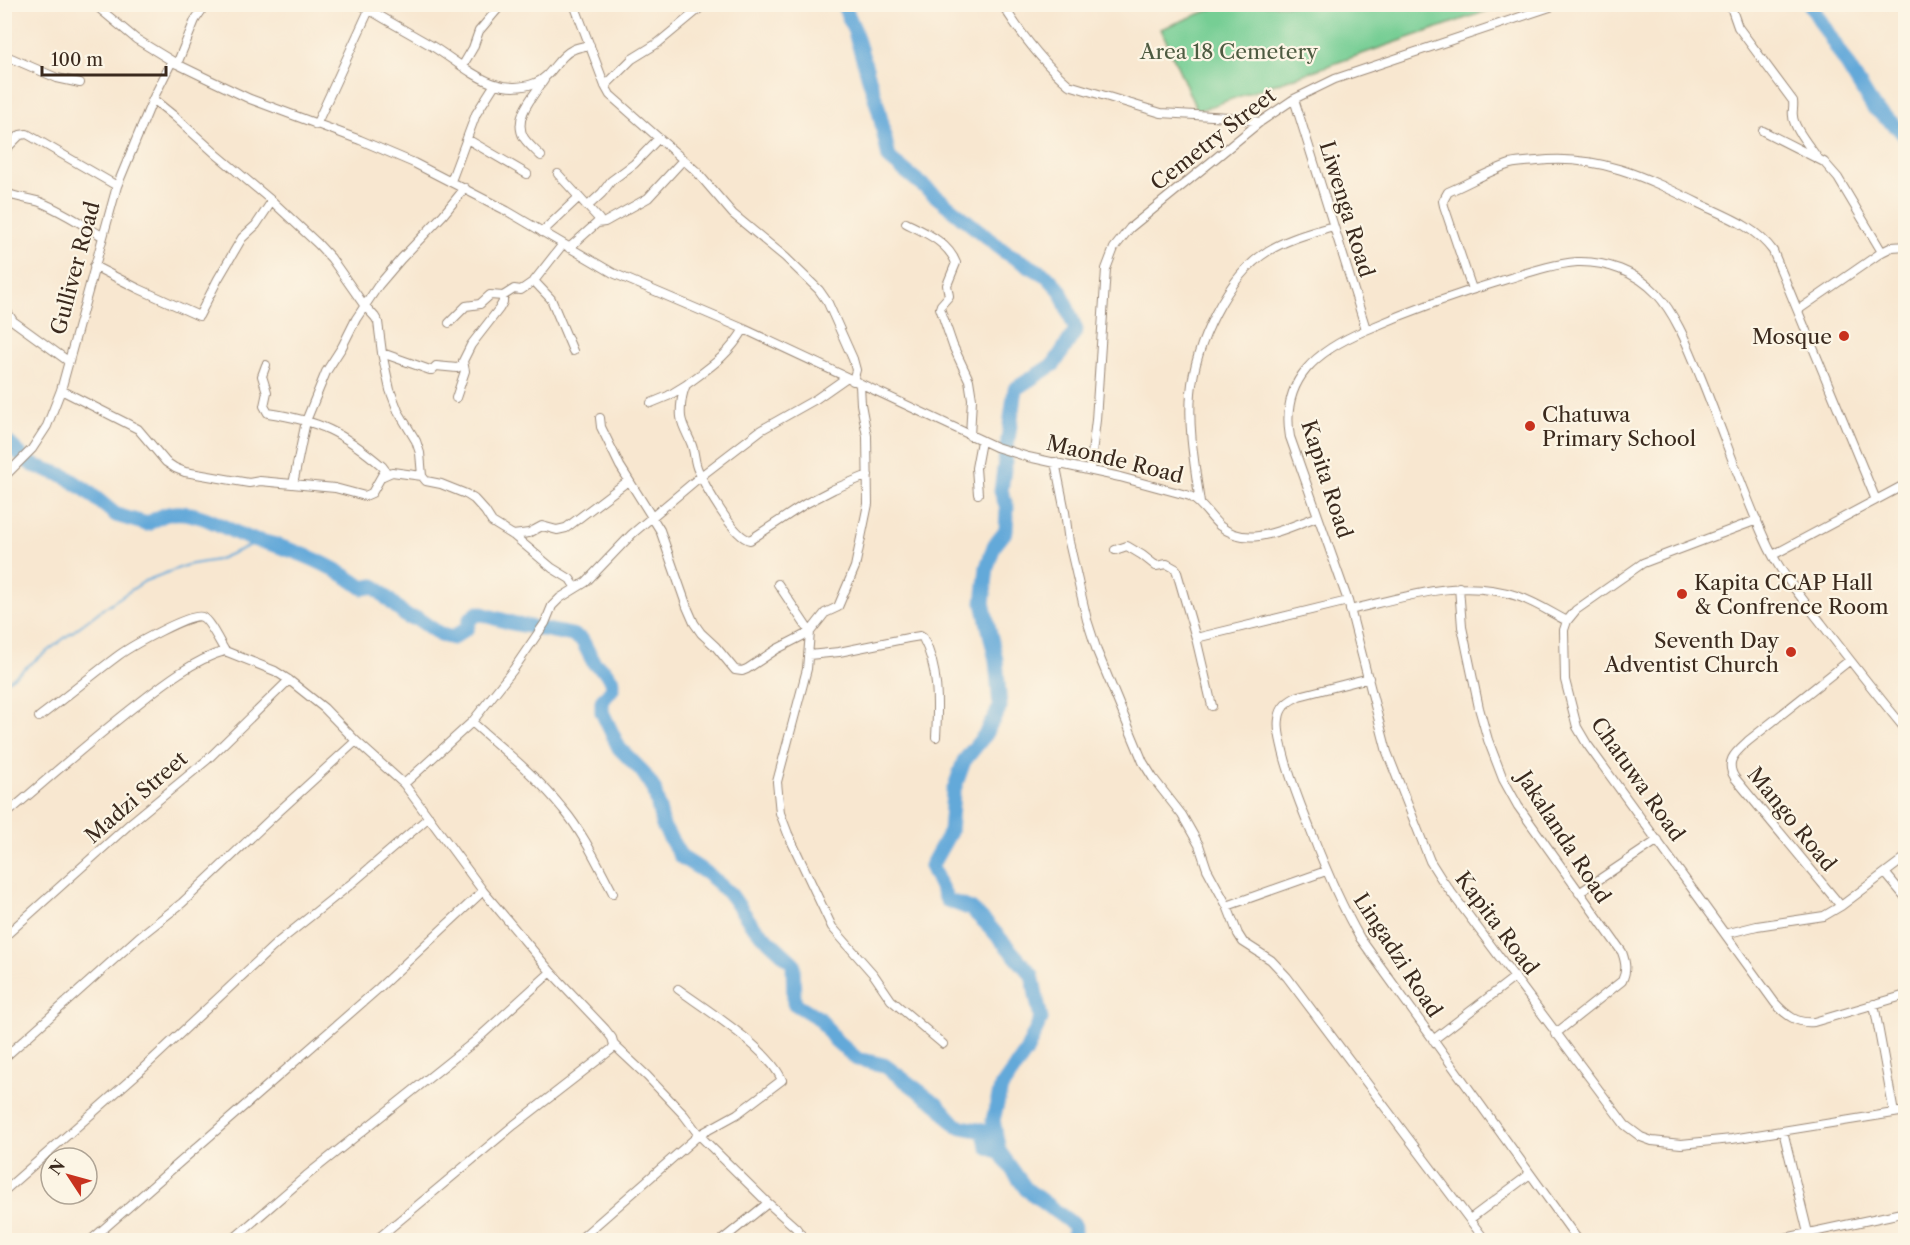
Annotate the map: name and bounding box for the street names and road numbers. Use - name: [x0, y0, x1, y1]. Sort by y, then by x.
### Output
- street label: Cemetry Street: [1146, 82, 1281, 196]
- street label: Liwenga Road: [1314, 138, 1380, 280]
- street label: Gulliver Road: [45, 198, 105, 337]
- street label: Kapita Road: [1296, 417, 1358, 541]
- street label: Maonde Road: [1044, 430, 1186, 488]
- street label: Chatuwa Road: [1586, 712, 1690, 846]
- street label: Madzi Street: [80, 745, 193, 848]
- street label: Mango Road: [1742, 762, 1842, 876]
- street label: Jakalanda Road: [1510, 764, 1616, 908]
- street label: Kapita Road: [1450, 867, 1544, 980]
- street label: Lingadzi Road: [1349, 888, 1448, 1022]

